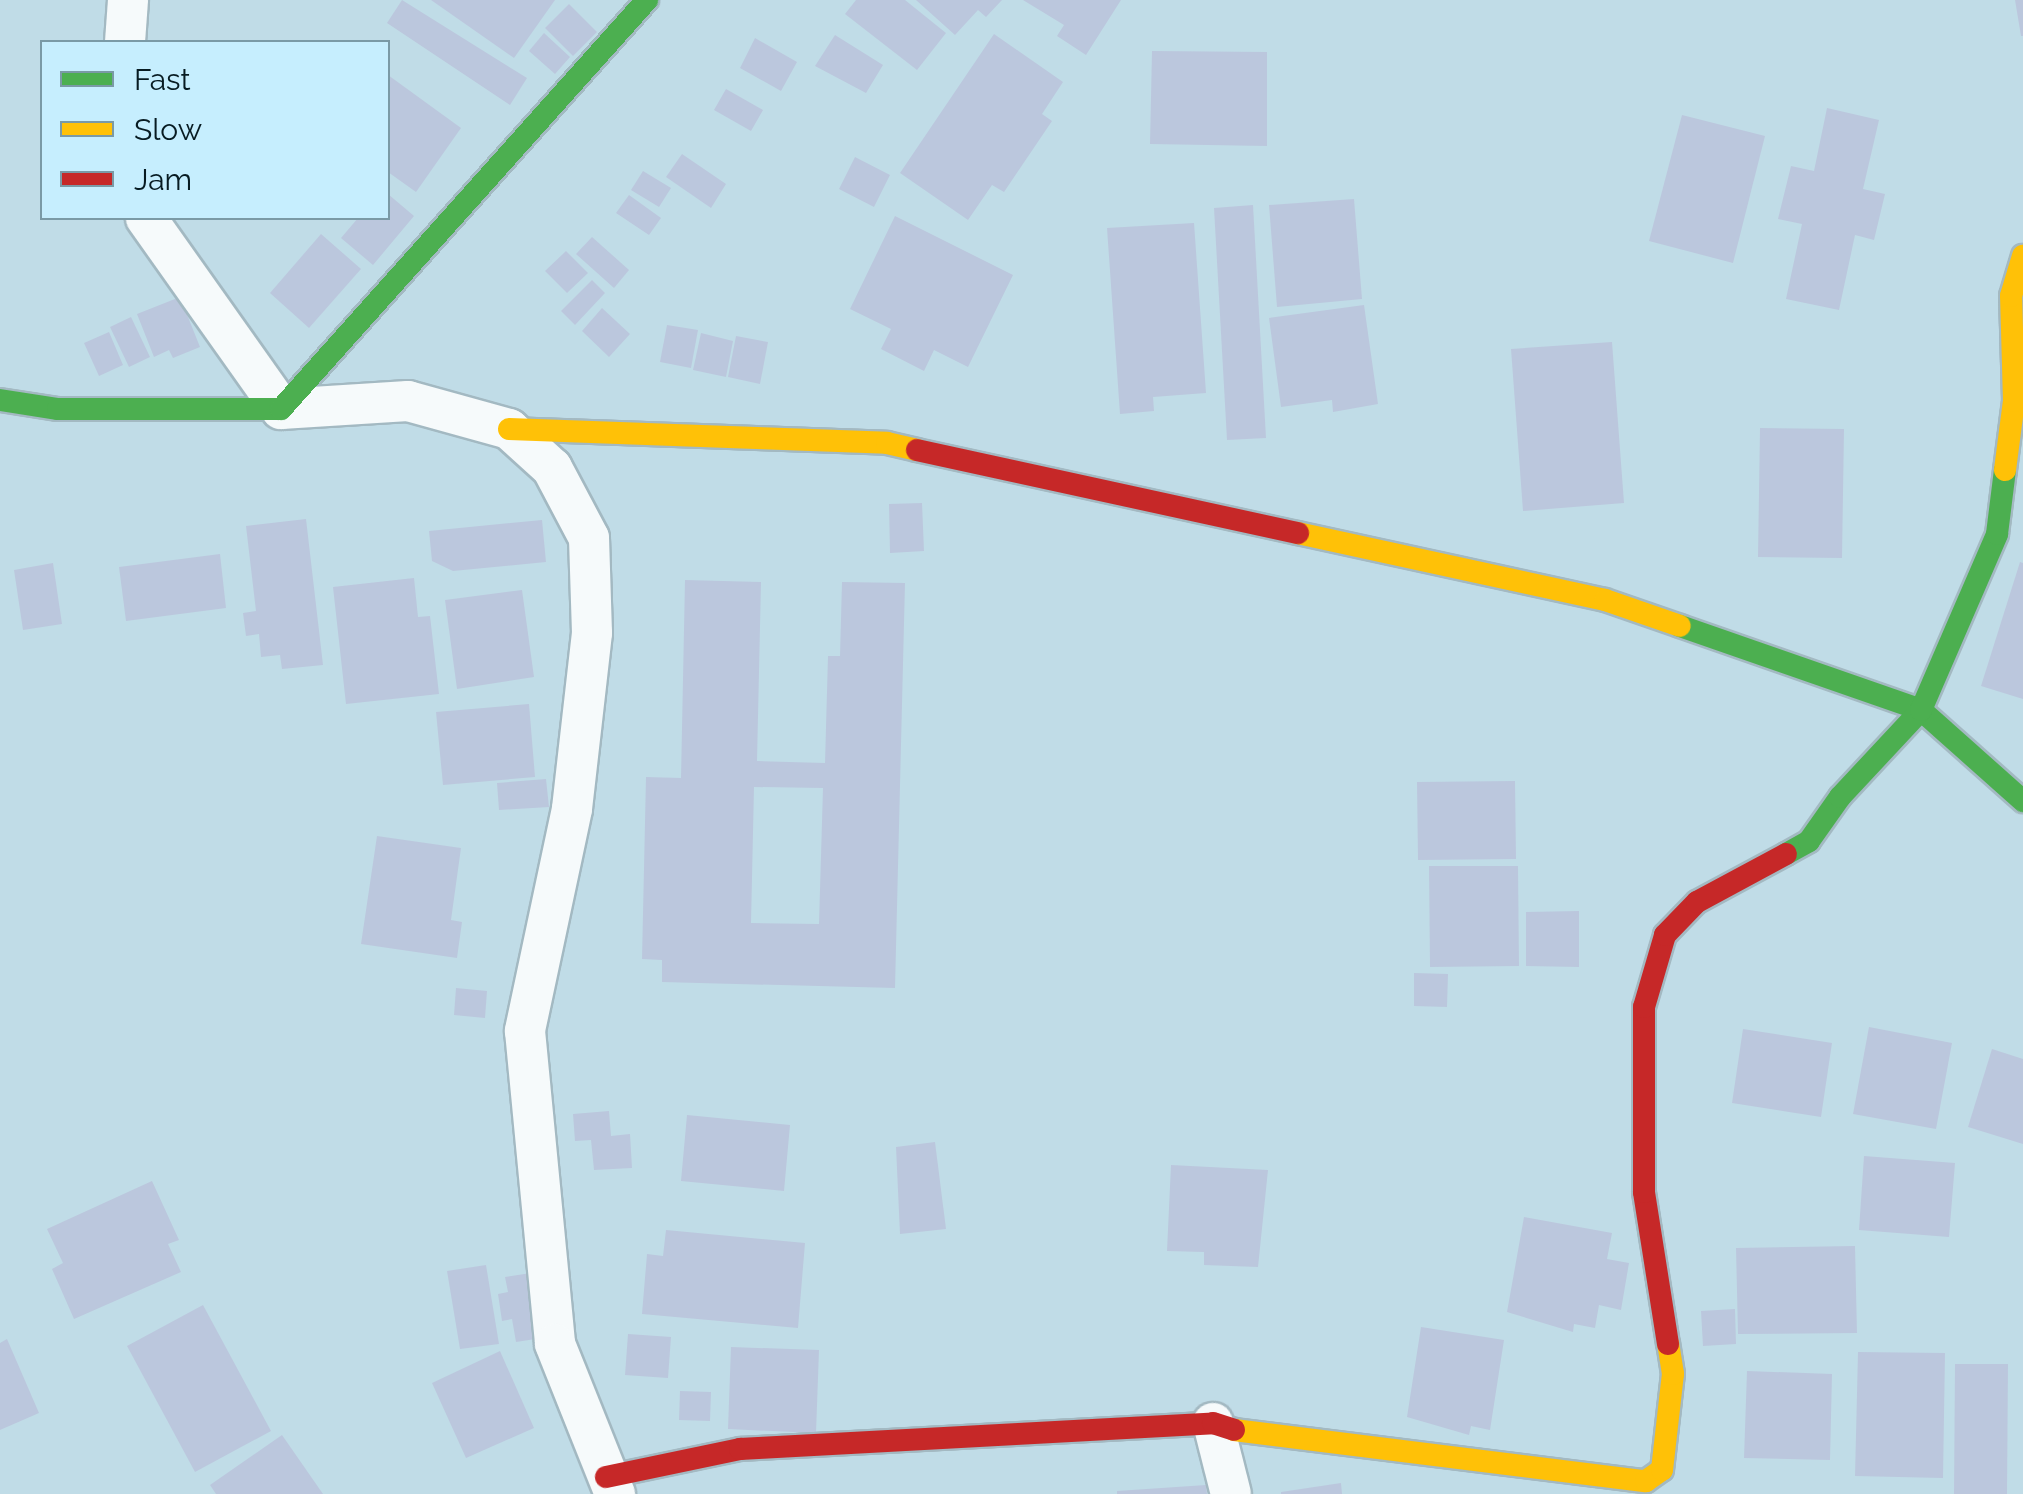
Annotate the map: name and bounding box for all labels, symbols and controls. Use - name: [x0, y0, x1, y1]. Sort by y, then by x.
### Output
- legend: [40, 40, 390, 220]
- text: Fast: [134, 62, 191, 97]
- text: Slow: [134, 112, 202, 147]
- text: Jam: [134, 162, 192, 197]

